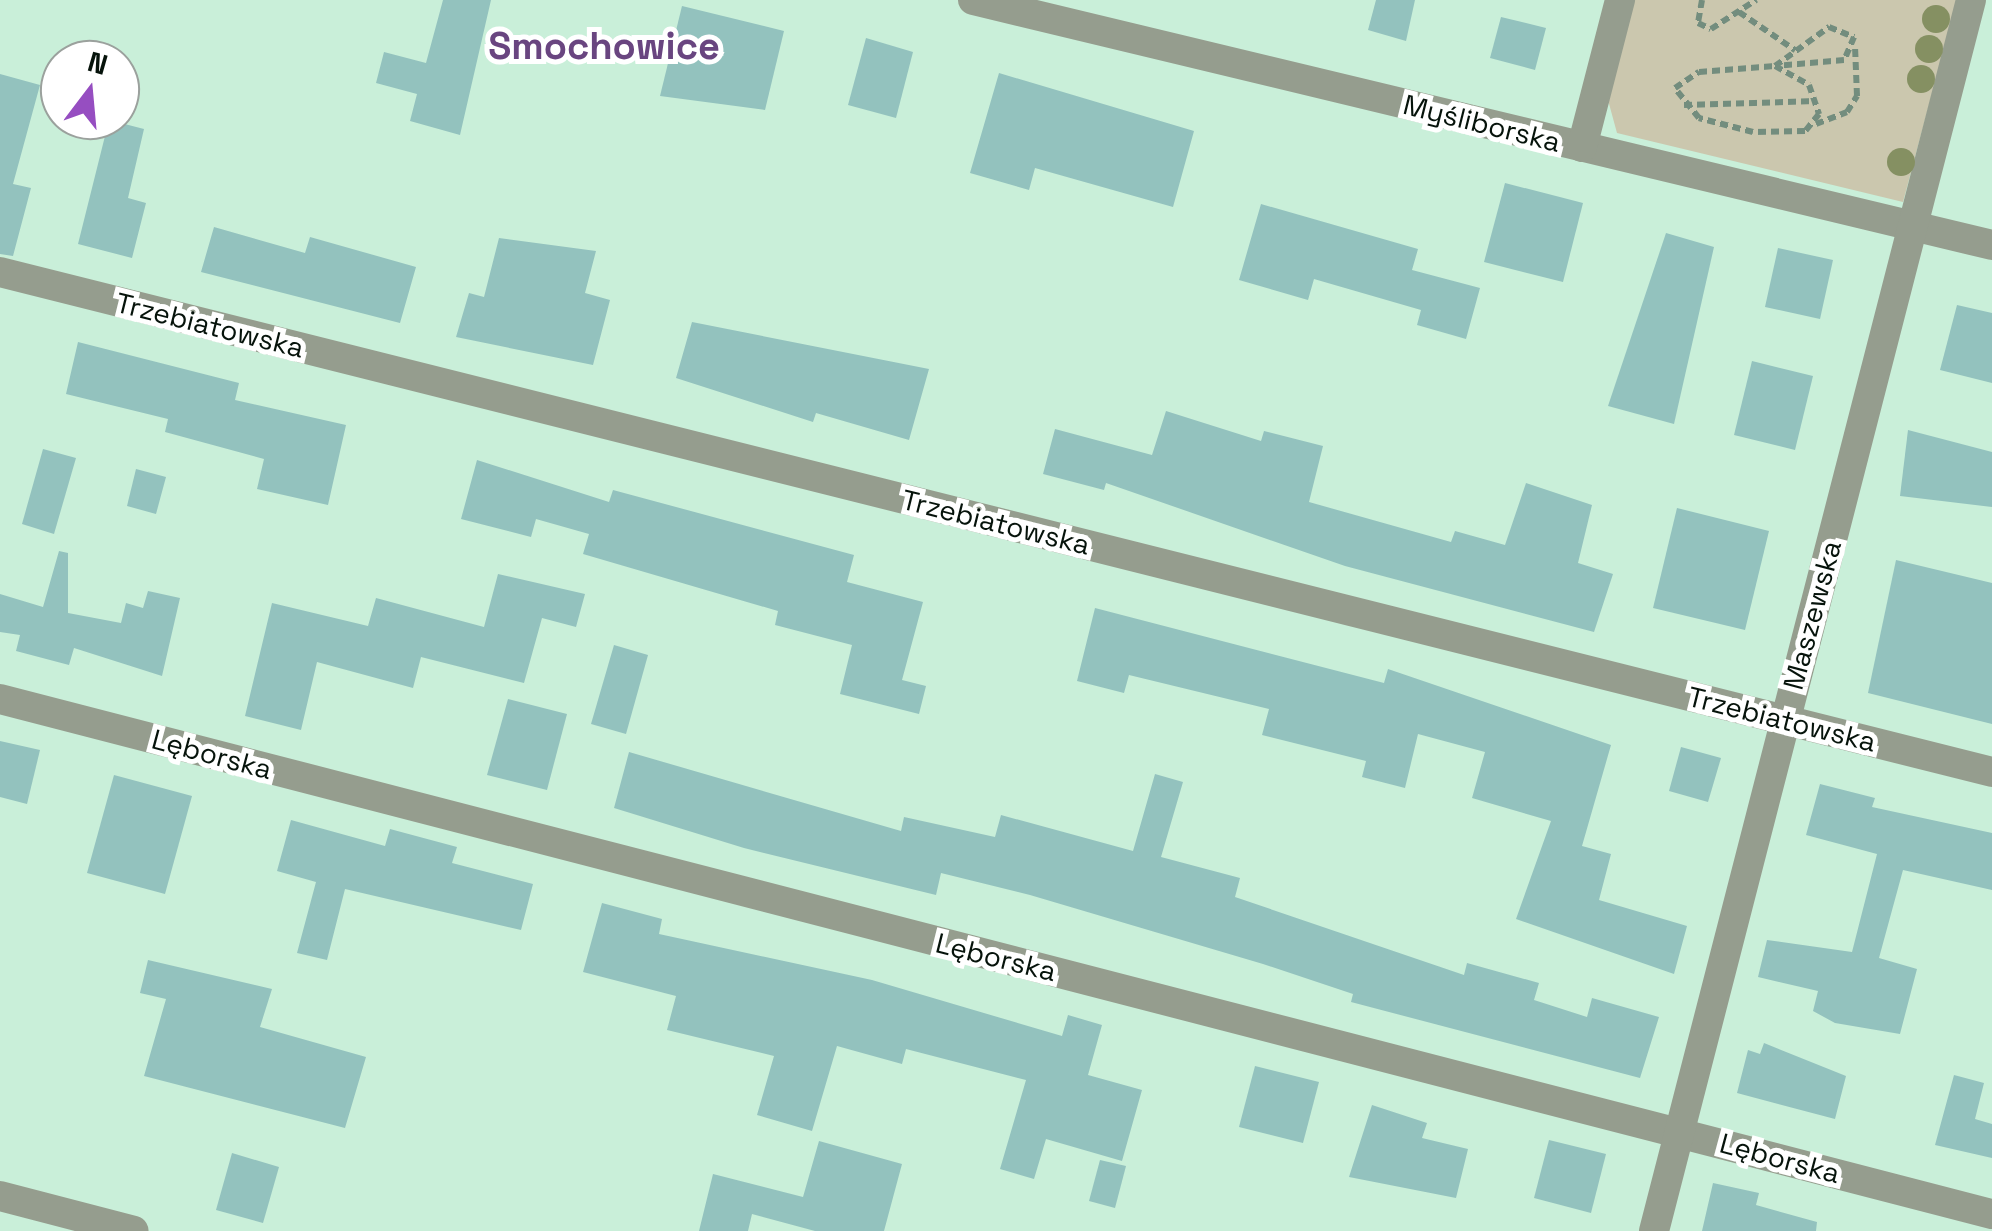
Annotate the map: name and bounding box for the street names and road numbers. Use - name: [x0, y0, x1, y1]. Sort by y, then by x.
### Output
- street label: Myśliborska: [1400, 87, 1564, 159]
- street label: Trzebiatowska: [112, 285, 308, 365]
- street label: Trzebiatowska: [898, 482, 1094, 562]
- street label: Maszewska: [1776, 537, 1848, 693]
- street label: Trzebiatowska: [1684, 679, 1880, 759]
- street label: Lęborska: [148, 722, 276, 786]
- street label: Lęborska: [932, 926, 1060, 988]
- street label: Lęborska: [1716, 1126, 1844, 1190]

